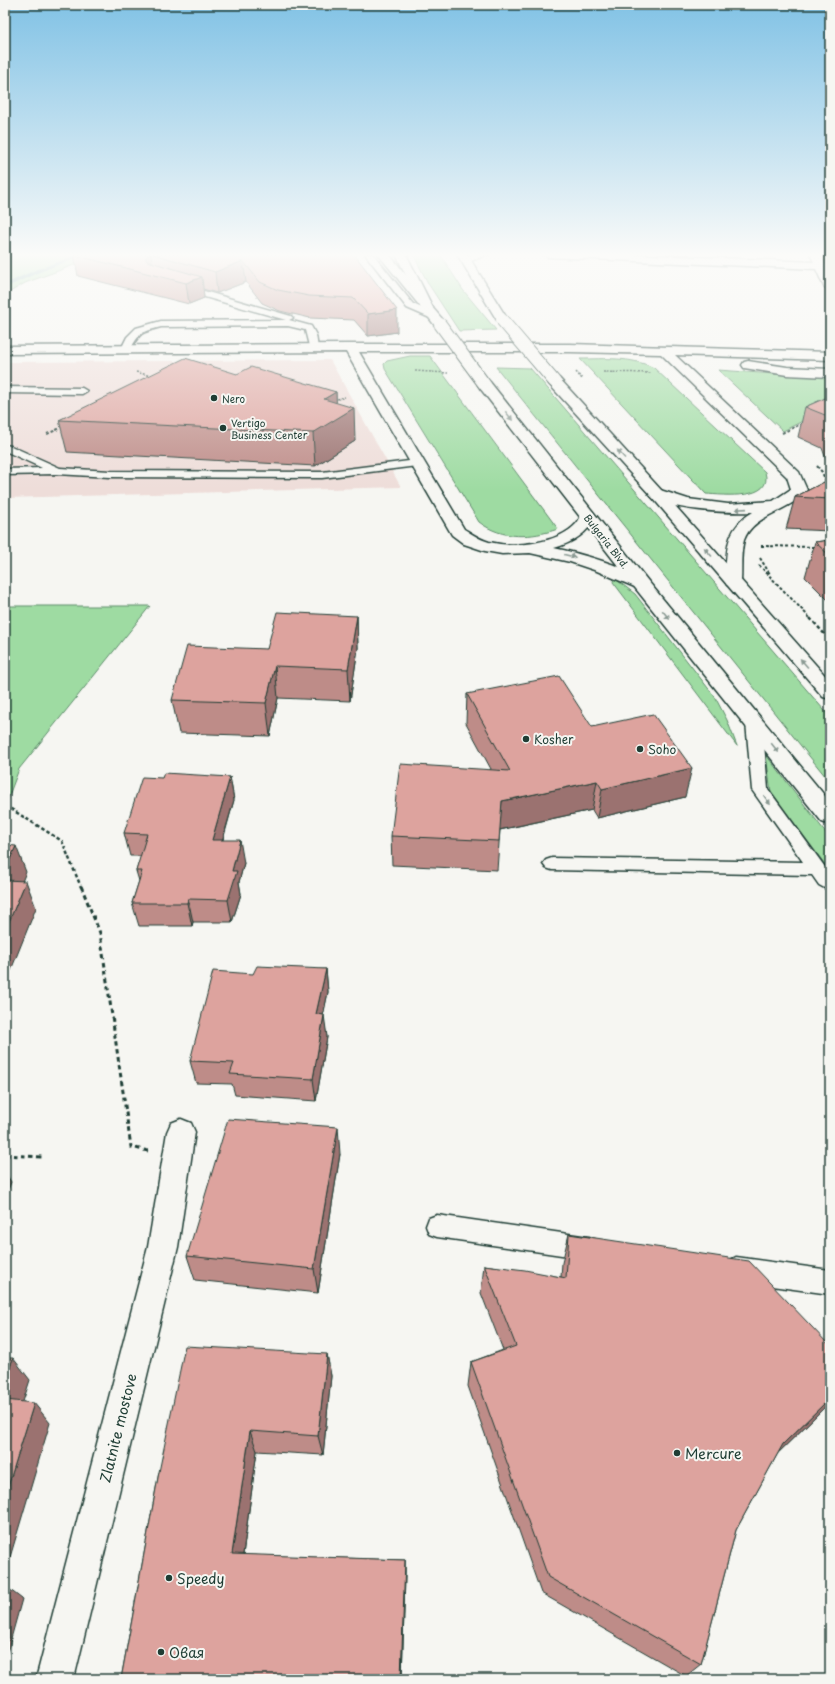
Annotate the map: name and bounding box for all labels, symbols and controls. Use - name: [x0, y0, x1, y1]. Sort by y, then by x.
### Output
- place label: Nero: [222, 391, 246, 406]
- marker: Nero: [209, 393, 219, 403]
- one-way arrow: [505, 410, 514, 421]
- place label: Vertigo Business Center: [231, 415, 308, 442]
- marker: Vertigo Business Center: [218, 423, 228, 433]
- one-way arrow: [617, 449, 626, 460]
- one-way arrow: [735, 505, 747, 512]
- street label: Bulgaria Blvd.: [581, 511, 633, 571]
- one-way arrow: [703, 546, 712, 557]
- one-way arrow: [564, 553, 576, 559]
- one-way arrow: [662, 610, 671, 621]
- one-way arrow: [800, 658, 809, 668]
- place label: Kosher: [534, 730, 574, 748]
- marker: Kosher: [521, 734, 531, 744]
- place label: Soho: [648, 740, 677, 758]
- one-way arrow: [771, 743, 780, 754]
- marker: Soho: [635, 744, 645, 754]
- one-way arrow: [763, 795, 771, 805]
- street label: Zlatnite mostove: [94, 1371, 142, 1485]
- place label: Mercure: [685, 1443, 742, 1464]
- marker: Mercure: [672, 1448, 682, 1458]
- place label: Speedy: [177, 1568, 224, 1589]
- marker: Speedy: [164, 1573, 174, 1583]
- place label: Овая: [169, 1642, 204, 1663]
- marker: Овая: [156, 1647, 166, 1657]

